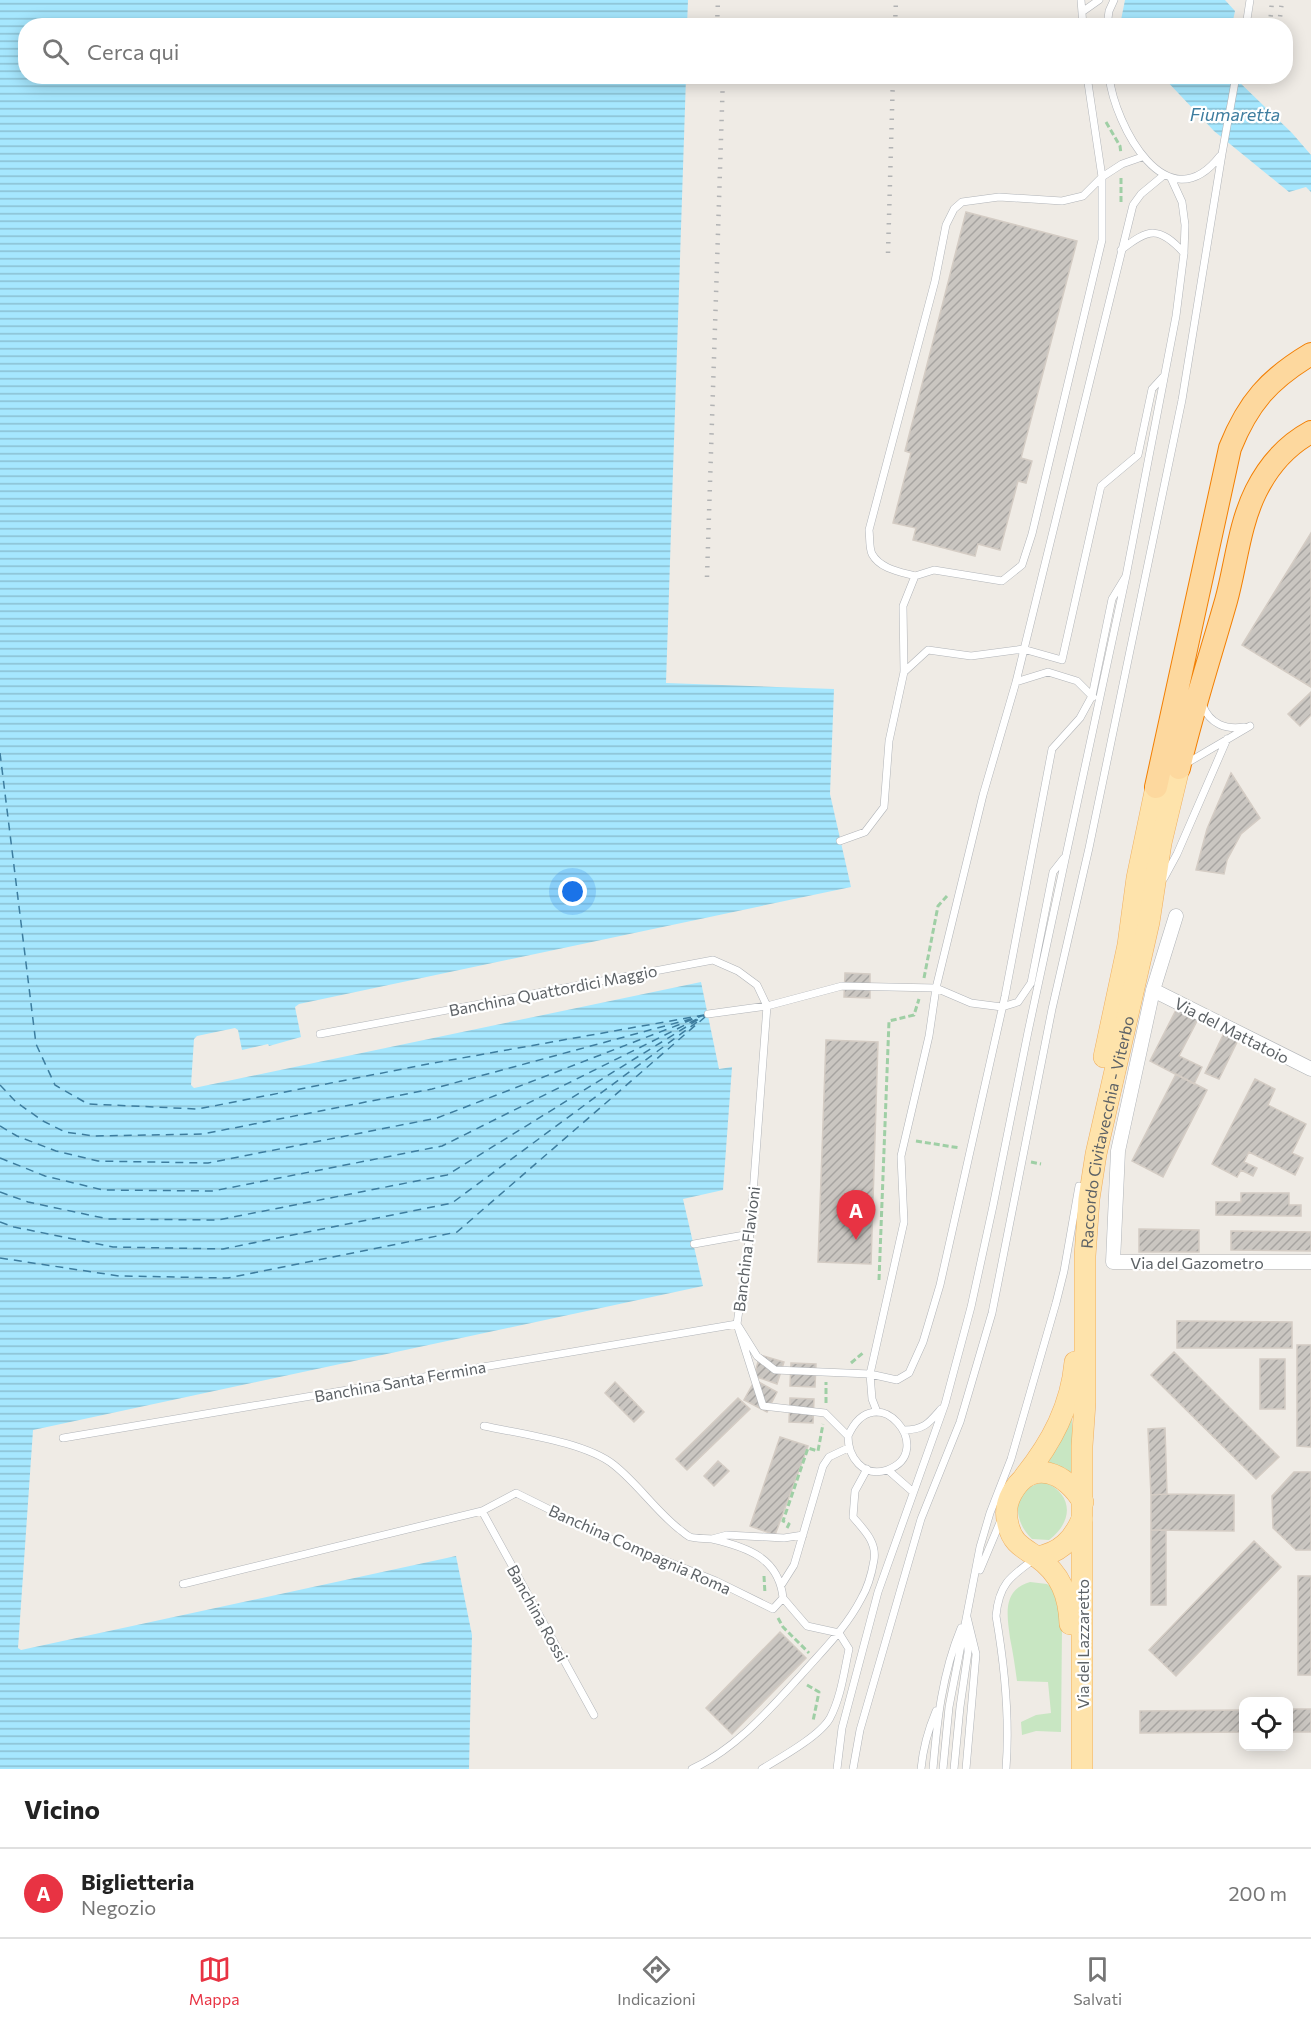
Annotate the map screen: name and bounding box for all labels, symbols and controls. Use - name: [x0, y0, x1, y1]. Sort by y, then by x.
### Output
- search box: [18, 18, 1293, 84]
- icon: search: [39, 35, 72, 68]
- text: Cerca qui: [87, 38, 179, 65]
- water label: Fiumaretta: [1190, 103, 1280, 125]
- your location: [558, 877, 587, 906]
- street label: Banchina Quattordici Maggio: [447, 960, 659, 1020]
- street label: Via del Mattatoio: [1172, 993, 1292, 1067]
- street label: Raccordo Civitavecchia - Viterbo: [1076, 1014, 1137, 1249]
- street label: Banchina Flavioni: [729, 1185, 763, 1313]
- pin: A: [836, 1190, 876, 1240]
- street label: Via del Gazometro: [1130, 1253, 1264, 1272]
- street label: Banchina Santa Fermina: [313, 1357, 487, 1405]
- street label: Banchina Compagnia Roma: [546, 1500, 734, 1598]
- street label: Banchina Rossi: [504, 1561, 572, 1665]
- street label: Via del Lazzaretto: [1073, 1579, 1092, 1709]
- map controls: [1239, 1697, 1293, 1751]
- button: locate: [1239, 1697, 1293, 1751]
- text: Vicino: [24, 1793, 100, 1824]
- text: Biglietteria: [81, 1868, 194, 1895]
- text: A: [36, 1881, 51, 1905]
- text: 200 m: [1229, 1881, 1287, 1905]
- text: Negozio: [81, 1895, 156, 1919]
- tab: Mappa: [189, 1953, 240, 2008]
- tab: Indicazioni: [617, 1953, 696, 2008]
- tab: Salvati: [1073, 1953, 1122, 2008]

